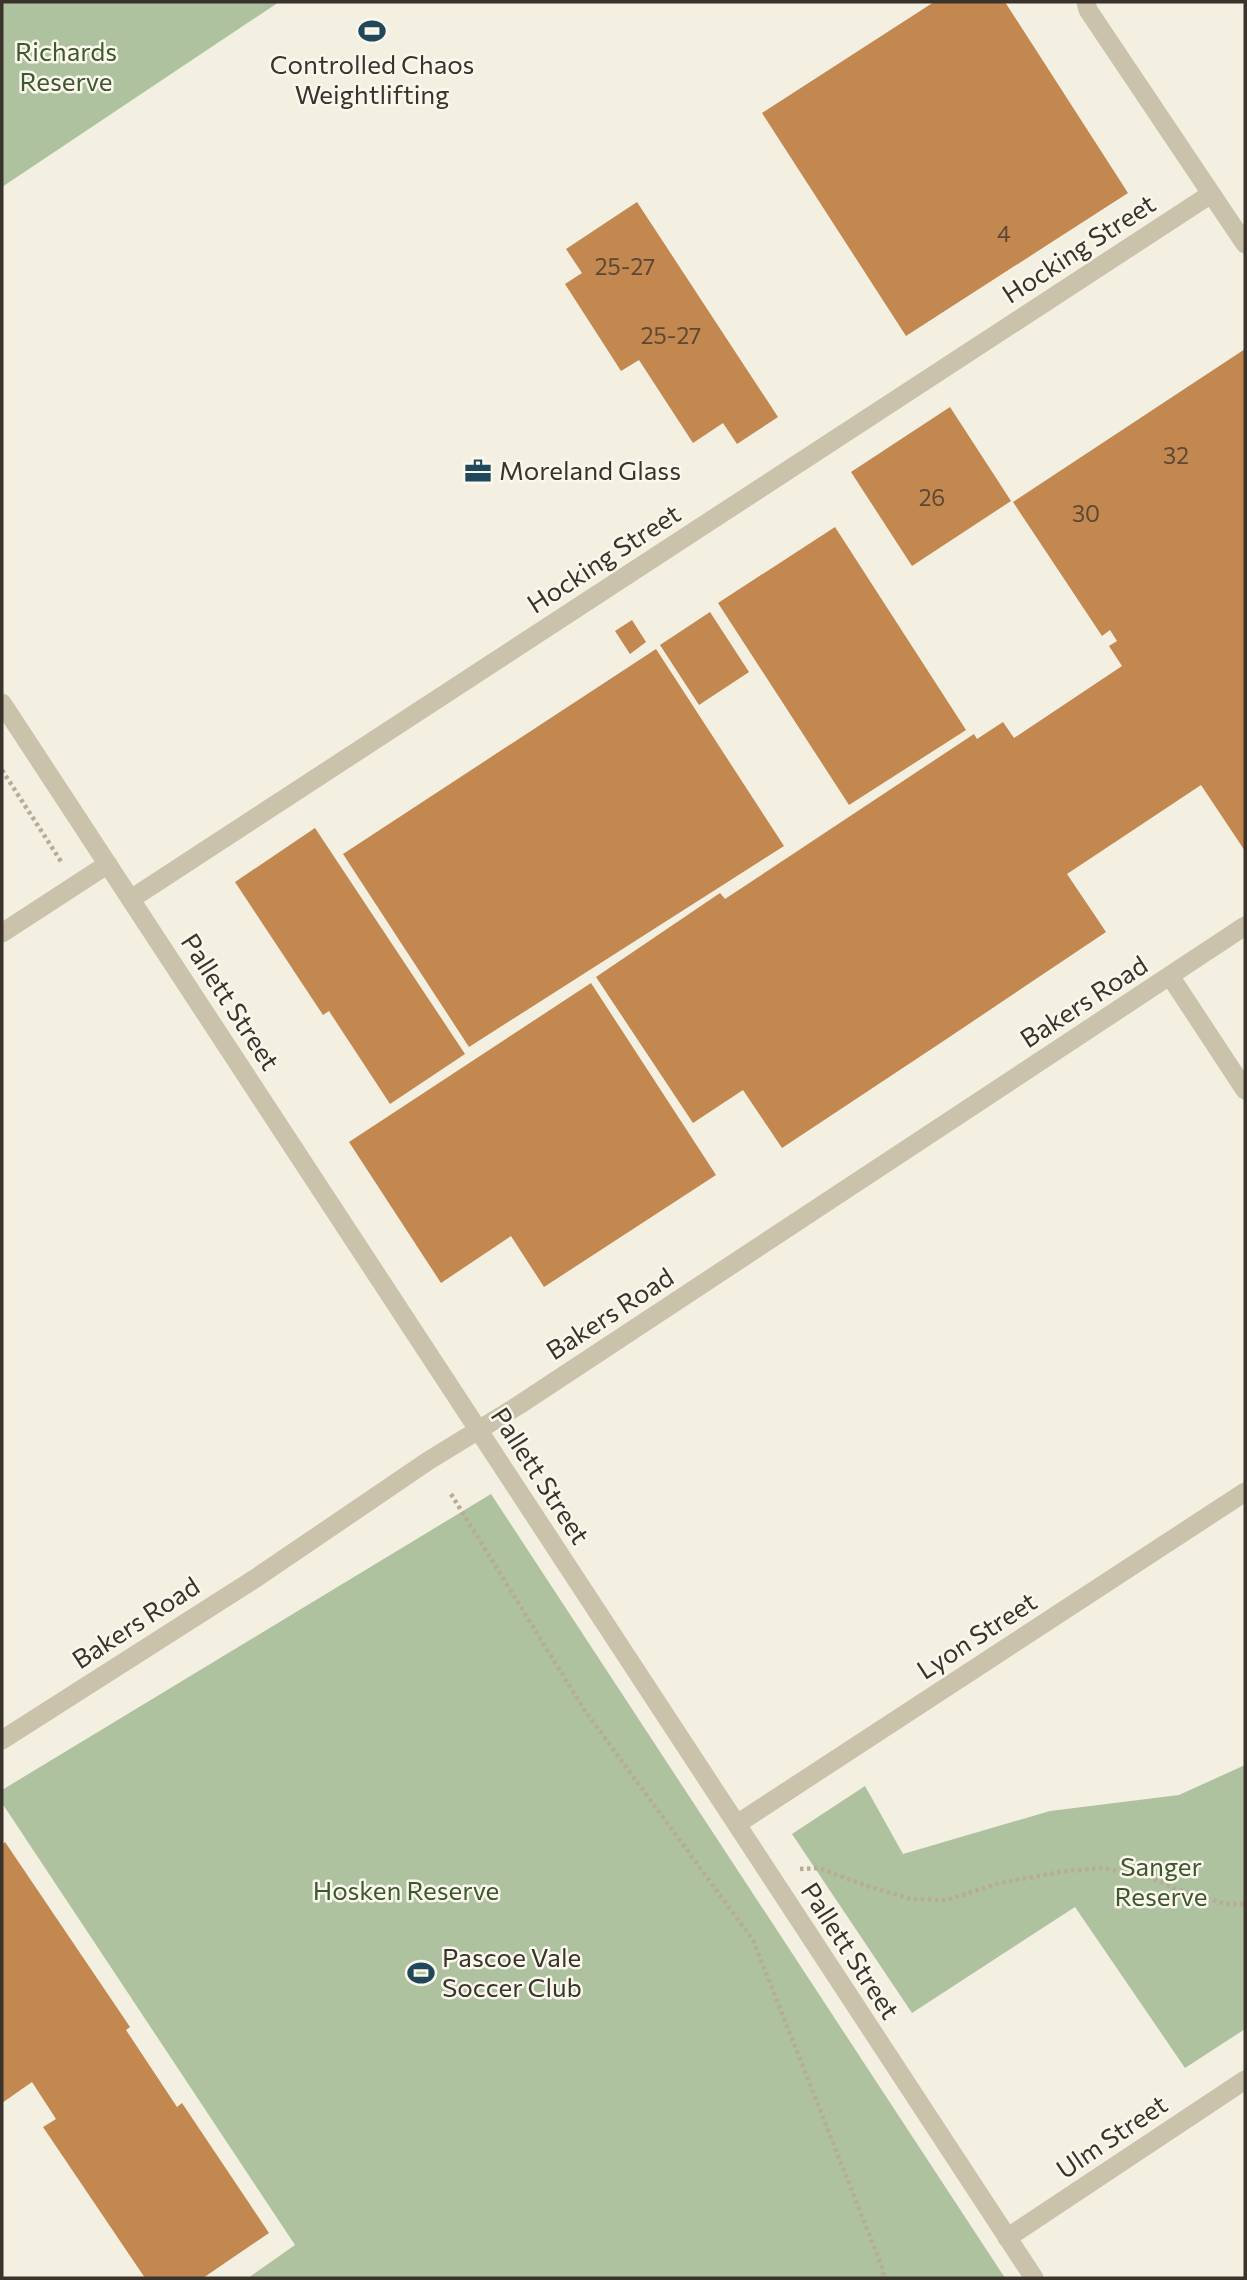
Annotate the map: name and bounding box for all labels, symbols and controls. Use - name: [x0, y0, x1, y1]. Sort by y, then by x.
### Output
- sports icon: Controlled Chaos Weightlifting: [357, 16, 387, 46]
- park label: Richards Reserve: [15, 35, 117, 96]
- place label: Controlled Chaos Weightlifting: [270, 48, 474, 109]
- street label: Hocking Street: [996, 187, 1160, 309]
- house number: 4: [997, 219, 1011, 247]
- house number: 25-27: [595, 252, 655, 280]
- house number: 25-27: [641, 321, 701, 349]
- house number: 32: [1163, 441, 1189, 469]
- place label: Moreland Glass: [499, 454, 681, 485]
- office icon: Moreland Glass: [463, 456, 493, 486]
- house number: 26: [919, 483, 945, 511]
- street label: Hocking Street: [521, 497, 685, 619]
- house number: 30: [1072, 499, 1100, 527]
- street label: Pallett Street: [176, 927, 287, 1075]
- street label: Bakers Road: [1014, 948, 1152, 1053]
- street label: Bakers Road: [540, 1260, 678, 1365]
- street label: Pallett Street: [486, 1401, 597, 1549]
- street label: Bakers Road: [66, 1569, 204, 1674]
- street label: Lyon Street: [911, 1585, 1042, 1685]
- park label: Sanger Reserve: [1115, 1850, 1207, 1911]
- park label: Hosken Reserve: [313, 1874, 499, 1905]
- street label: Pallett Street: [796, 1876, 907, 2024]
- place label: Pascoe Vale Soccer Club: [442, 1941, 582, 2002]
- sports icon: Pascoe Vale Soccer Club: [406, 1958, 436, 1988]
- street label: Ulm Street: [1050, 2087, 1172, 2184]

